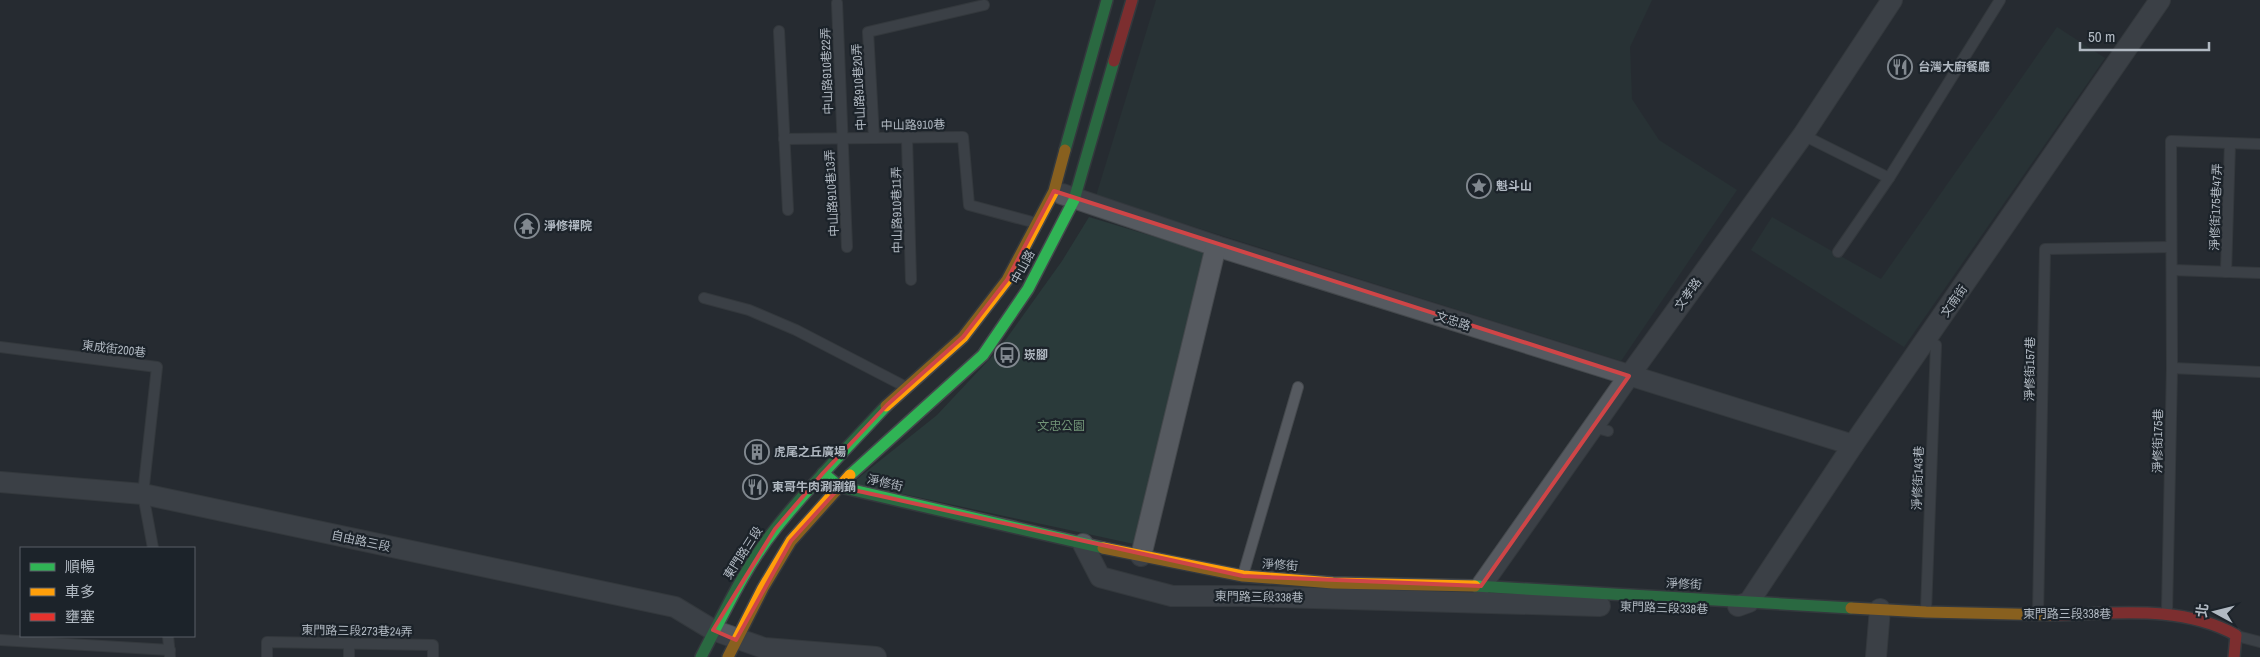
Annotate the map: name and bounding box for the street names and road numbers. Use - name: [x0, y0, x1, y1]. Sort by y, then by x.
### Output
- street label: 中山路910巷22弄: [817, 27, 837, 115]
- street label: 中山路910巷20弄: [849, 43, 869, 131]
- street label: 中山路910巷: [881, 116, 945, 134]
- street label: 中山路910巷13弄: [822, 149, 842, 237]
- street label: 淨修街175巷47弄: [2206, 163, 2226, 251]
- street label: 中山路910巷11弄: [888, 167, 906, 253]
- street label: 中山路: [1007, 247, 1039, 287]
- street label: 文孝路: [1671, 275, 1705, 313]
- street label: 文南街: [1937, 282, 1971, 320]
- street label: 文忠路: [1433, 308, 1473, 334]
- street label: 東成街200巷: [81, 337, 147, 361]
- street label: 淨修街157巷: [2021, 337, 2039, 401]
- street label: 淨修街175巷: [2149, 409, 2167, 473]
- street label: 淨修街143巷: [1909, 446, 1927, 510]
- street label: 淨修街: [866, 471, 904, 495]
- street label: 東門路三段: [720, 523, 766, 583]
- street label: 自由路三段: [330, 527, 392, 555]
- street label: 淨修街: [1261, 556, 1299, 574]
- street label: 淨修街: [1666, 575, 1702, 593]
- street label: 東門路三段338巷: [1215, 588, 1303, 606]
- street label: 東門路三段338巷: [1620, 598, 1708, 618]
- street label: 東門路三段338巷: [2023, 606, 2111, 622]
- street label: 東門路三段273巷24弄: [301, 622, 413, 640]

